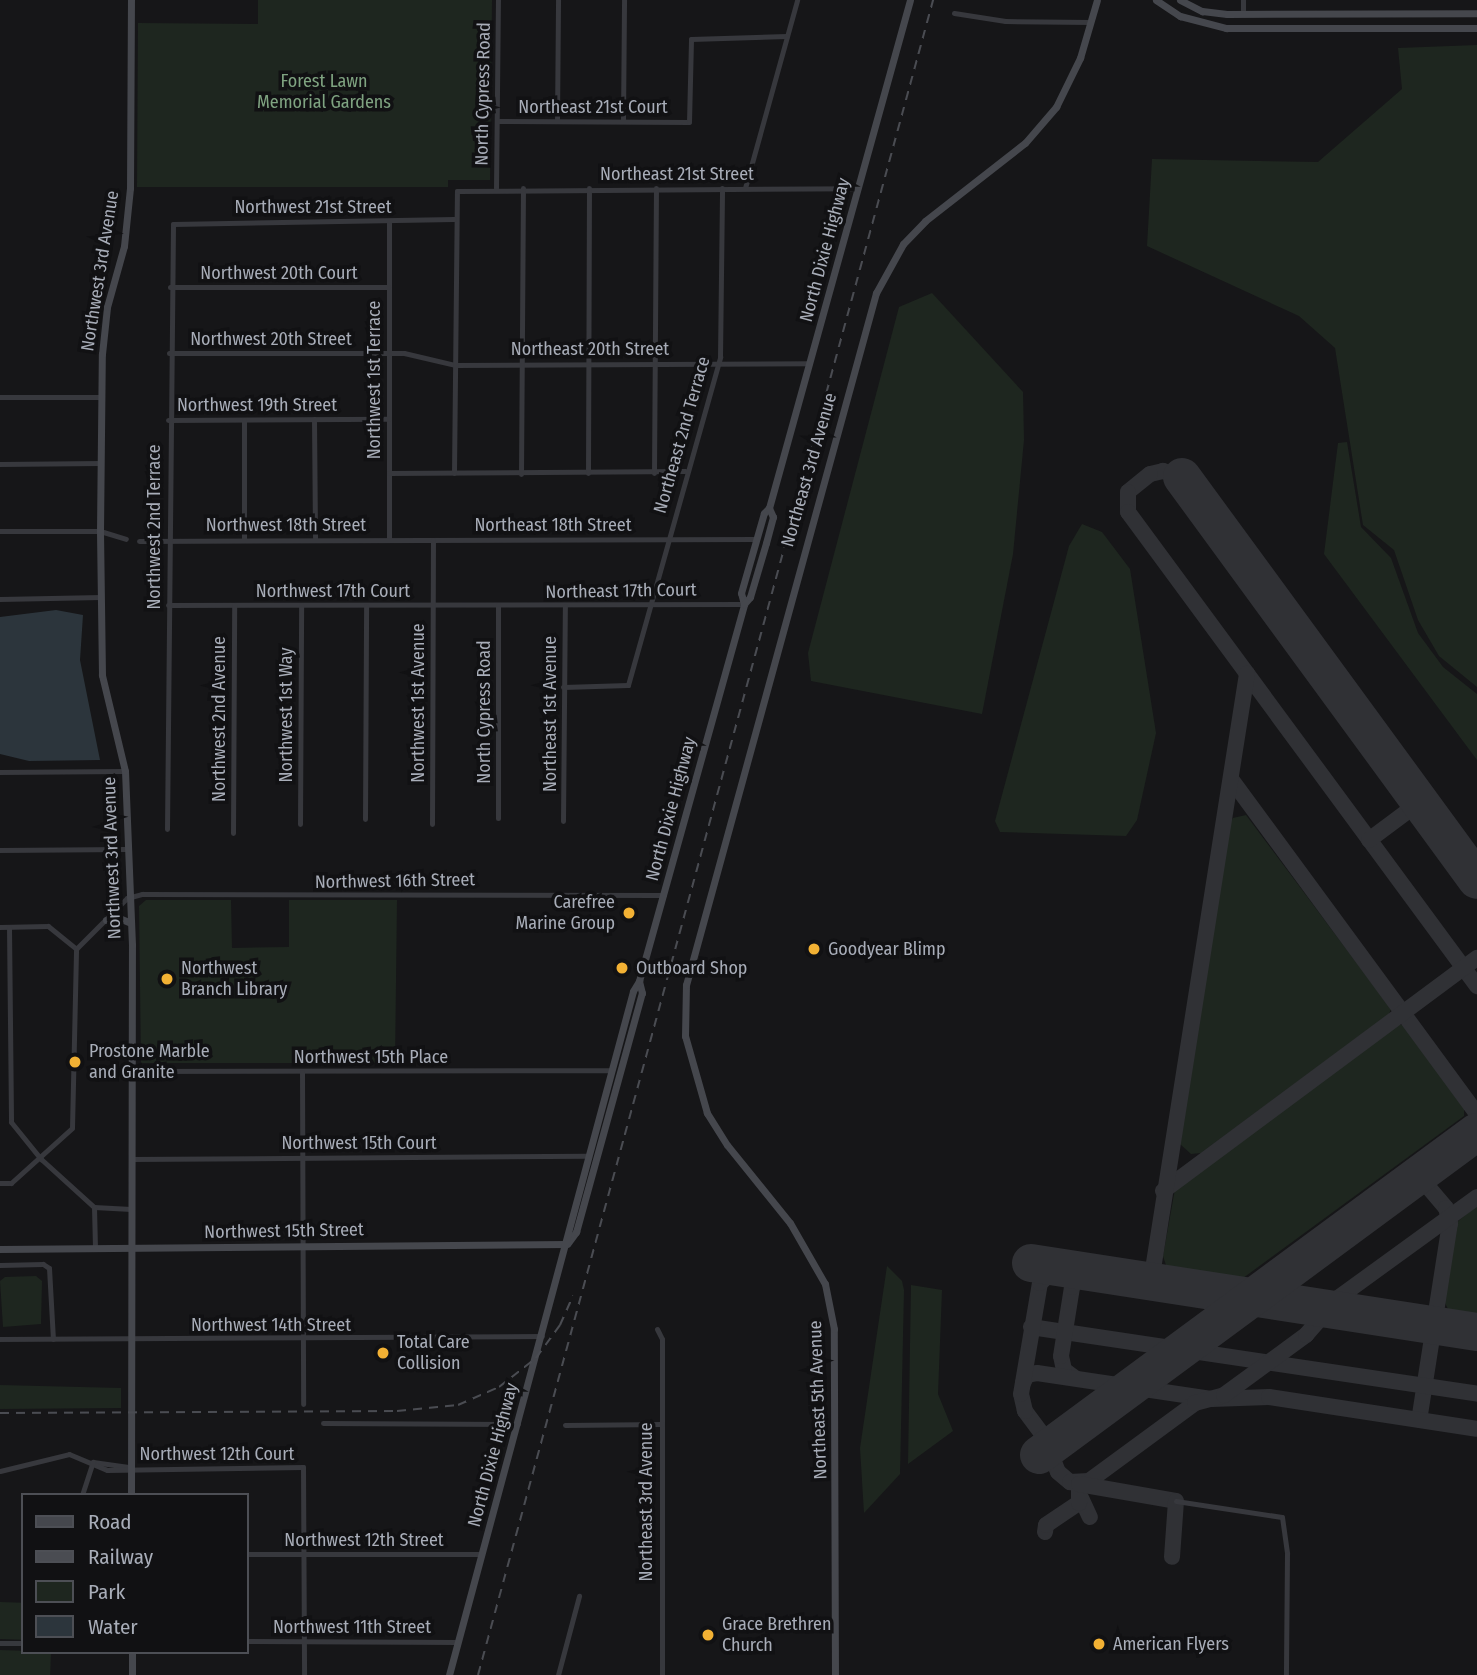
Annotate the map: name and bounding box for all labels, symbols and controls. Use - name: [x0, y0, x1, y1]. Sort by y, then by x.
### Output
- street label: North Cypress Road: [471, 22, 495, 166]
- park label: Forest Lawn Memorial Gardens: [257, 71, 391, 114]
- street label: Northeast 21st Court: [518, 96, 668, 118]
- street label: Northeast 21st Street: [600, 163, 754, 185]
- street label: North Dixie Highway: [795, 176, 855, 324]
- street label: Northwest 3rd Avenue: [77, 189, 123, 353]
- street label: Northwest 21st Street: [234, 196, 392, 218]
- street label: Northwest 20th Court: [200, 262, 358, 284]
- street label: Northwest 1st Terrace: [363, 301, 385, 459]
- street label: Northwest 20th Street: [190, 328, 352, 350]
- street label: Northeast 20th Street: [511, 338, 669, 360]
- street label: Northeast 2nd Terrace: [649, 354, 715, 516]
- street label: Northeast 3rd Avenue: [777, 391, 841, 549]
- street label: Northwest 19th Street: [177, 394, 337, 416]
- street label: Northwest 2nd Terrace: [143, 444, 165, 610]
- street label: Northwest 18th Street: [206, 514, 366, 536]
- street label: Northeast 18th Street: [474, 514, 632, 536]
- street label: Northeast 17th Court: [545, 579, 697, 603]
- street label: Northwest 17th Court: [256, 580, 410, 602]
- street label: Northwest 1st Avenue: [407, 623, 429, 783]
- street label: Northwest 2nd Avenue: [208, 636, 230, 802]
- street label: Northeast 1st Avenue: [539, 636, 561, 792]
- street label: North Cypress Road: [473, 640, 495, 784]
- street label: Northwest 1st Way: [275, 648, 297, 782]
- street label: North Dixie Highway: [641, 735, 701, 883]
- street label: Northwest 3rd Avenue: [98, 776, 126, 940]
- street label: Northwest 16th Street: [315, 869, 475, 893]
- place label: Carefree Marine Group: [515, 892, 615, 934]
- marker: Carefree Marine Group: [621, 905, 637, 921]
- place label: Goodyear Blimp: [828, 938, 945, 960]
- marker: Goodyear Blimp: [806, 941, 822, 957]
- place label: Outboard Shop: [636, 957, 747, 979]
- place label: Northwest Branch Library: [181, 958, 287, 1000]
- marker: Outboard Shop: [614, 960, 630, 976]
- marker: Northwest Branch Library: [159, 971, 175, 987]
- place label: Prostone Marble and Granite: [89, 1041, 210, 1084]
- street label: Northwest 15th Place: [294, 1046, 448, 1068]
- marker: Prostone Marble and Granite: [67, 1054, 83, 1070]
- street label: Northwest 15th Court: [281, 1132, 437, 1154]
- street label: Northwest 15th Street: [204, 1219, 364, 1243]
- street label: Northwest 14th Street: [191, 1314, 351, 1336]
- street label: Northeast 5th Avenue: [804, 1320, 832, 1480]
- place label: Total Care Collision: [397, 1332, 470, 1374]
- marker: Total Care Collision: [375, 1345, 391, 1361]
- street label: North Dixie Highway: [463, 1381, 523, 1529]
- street label: Northeast 3rd Avenue: [635, 1422, 657, 1582]
- street label: Northwest 12th Court: [140, 1443, 294, 1465]
- legend: [21, 1493, 248, 1654]
- text: Road: [88, 1509, 132, 1535]
- street label: Northwest 12th Street: [284, 1529, 444, 1551]
- text: Railway: [88, 1544, 153, 1570]
- text: Park: [88, 1579, 125, 1605]
- text: Water: [88, 1614, 138, 1640]
- place label: Grace Brethren Church: [722, 1614, 831, 1656]
- street label: Northwest 11th Street: [273, 1616, 431, 1638]
- marker: Grace Brethren Church: [700, 1627, 716, 1643]
- place label: American Flyers: [1113, 1633, 1229, 1655]
- marker: American Flyers: [1091, 1636, 1107, 1652]

